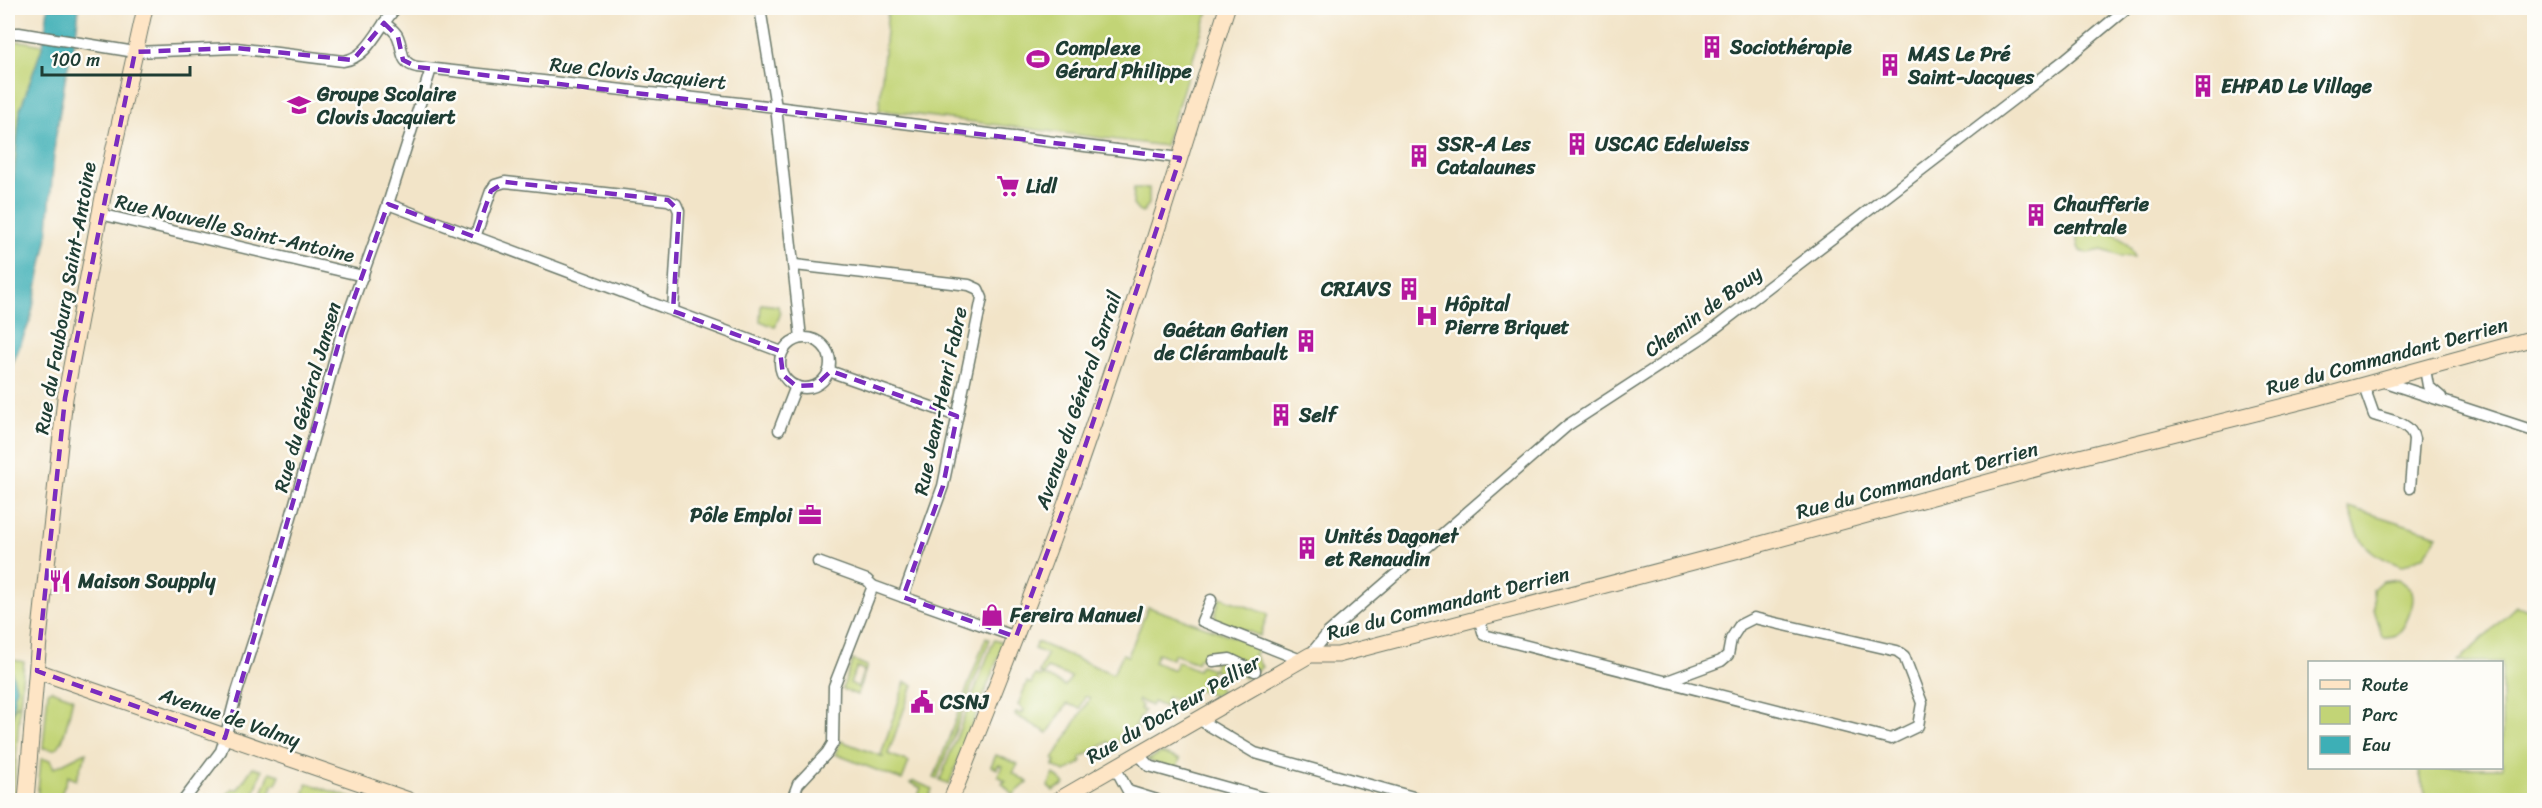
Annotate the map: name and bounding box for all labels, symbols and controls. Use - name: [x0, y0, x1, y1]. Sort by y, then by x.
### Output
- place label: Sociothérapie: [1729, 30, 1852, 65]
- place label: Complexe Gérard Philippe: [1055, 31, 1192, 89]
- building icon: Sociothérapie: [1699, 34, 1725, 60]
- place label: MAS Le Pré Saint-Jacques: [1907, 37, 2035, 95]
- scale bar: [42, 39, 190, 77]
- text: 100 m: [51, 44, 100, 76]
- sports icon: Complexe Gérard Philippe: [1025, 46, 1051, 72]
- street label: Rue Clovis Jacquiert: [548, 47, 728, 100]
- building icon: MAS Le Pré Saint-Jacques: [1877, 52, 1903, 78]
- place label: EHPAD Le Village: [2221, 69, 2373, 104]
- building icon: EHPAD Le Village: [2190, 73, 2216, 99]
- place label: Groupe Scolaire Clovis Jacquiert: [316, 77, 457, 135]
- school or university icon: Groupe Scolaire Clovis Jacquiert: [286, 92, 312, 118]
- place label: SSR-A Les Catalaunes: [1436, 127, 1536, 185]
- place label: USCAC Edelweiss: [1595, 127, 1750, 162]
- building icon: USCAC Edelweiss: [1564, 131, 1590, 157]
- building icon: SSR-A Les Catalaunes: [1406, 143, 1432, 169]
- street label: Rue du Faubourg Saint-Antoine: [24, 159, 107, 437]
- place label: Lidl: [1026, 169, 1058, 204]
- supermarket icon: Lidl: [995, 173, 1021, 199]
- street label: Rue Nouvelle Saint-Antoine: [112, 184, 358, 273]
- place label: Chaufferie centrale: [2053, 187, 2150, 245]
- building icon: Chaufferie centrale: [2023, 202, 2049, 228]
- street label: Chemin de Bouy: [1637, 256, 1770, 367]
- place label: CRIAVS: [1320, 272, 1391, 307]
- building icon: CRIAVS: [1396, 276, 1422, 302]
- street label: Avenue du Général Sarrail: [1024, 286, 1132, 515]
- place label: Hôpital Pierre Briquet: [1444, 287, 1570, 345]
- street label: Rue du Général Jansen: [264, 298, 351, 496]
- hospital icon: Hôpital Pierre Briquet: [1414, 303, 1440, 329]
- street label: Rue Jean-Henri Fabre: [903, 304, 978, 499]
- street label: Rue du Commandant Derrien: [2262, 307, 2512, 406]
- place label: Gaétan Gatien de Clérambault: [1154, 313, 1288, 371]
- building icon: Gaétan Gatien de Clérambault: [1293, 328, 1319, 354]
- place label: Self: [1298, 398, 1340, 433]
- building icon: Self: [1268, 402, 1294, 428]
- street label: Rue du Commandant Derrien: [1792, 431, 2042, 530]
- place label: Pôle Emploi: [690, 498, 793, 533]
- office icon: Pôle Emploi: [797, 502, 823, 528]
- place label: Unités Dagonet et Renaudin: [1324, 519, 1460, 577]
- building icon: Unités Dagonet et Renaudin: [1294, 535, 1320, 561]
- street label: Rue du Commandant Derrien: [1323, 556, 1573, 651]
- place label: Maison Soupply: [77, 564, 216, 599]
- restaurant icon: Maison Soupply: [47, 568, 73, 594]
- place label: Fereira Manuel: [1009, 598, 1144, 633]
- shop icon: Fereira Manuel: [979, 602, 1005, 628]
- street label: Rue du Docteur Pellier: [1079, 644, 1269, 774]
- legend: [2308, 661, 2503, 769]
- text: Route: [2362, 669, 2409, 701]
- street label: Avenue de Valmy: [154, 677, 306, 758]
- place label: CSNJ: [939, 685, 990, 720]
- public building icon: CSNJ: [909, 689, 935, 715]
- text: Parc: [2362, 699, 2398, 731]
- text: Eau: [2362, 729, 2391, 761]

